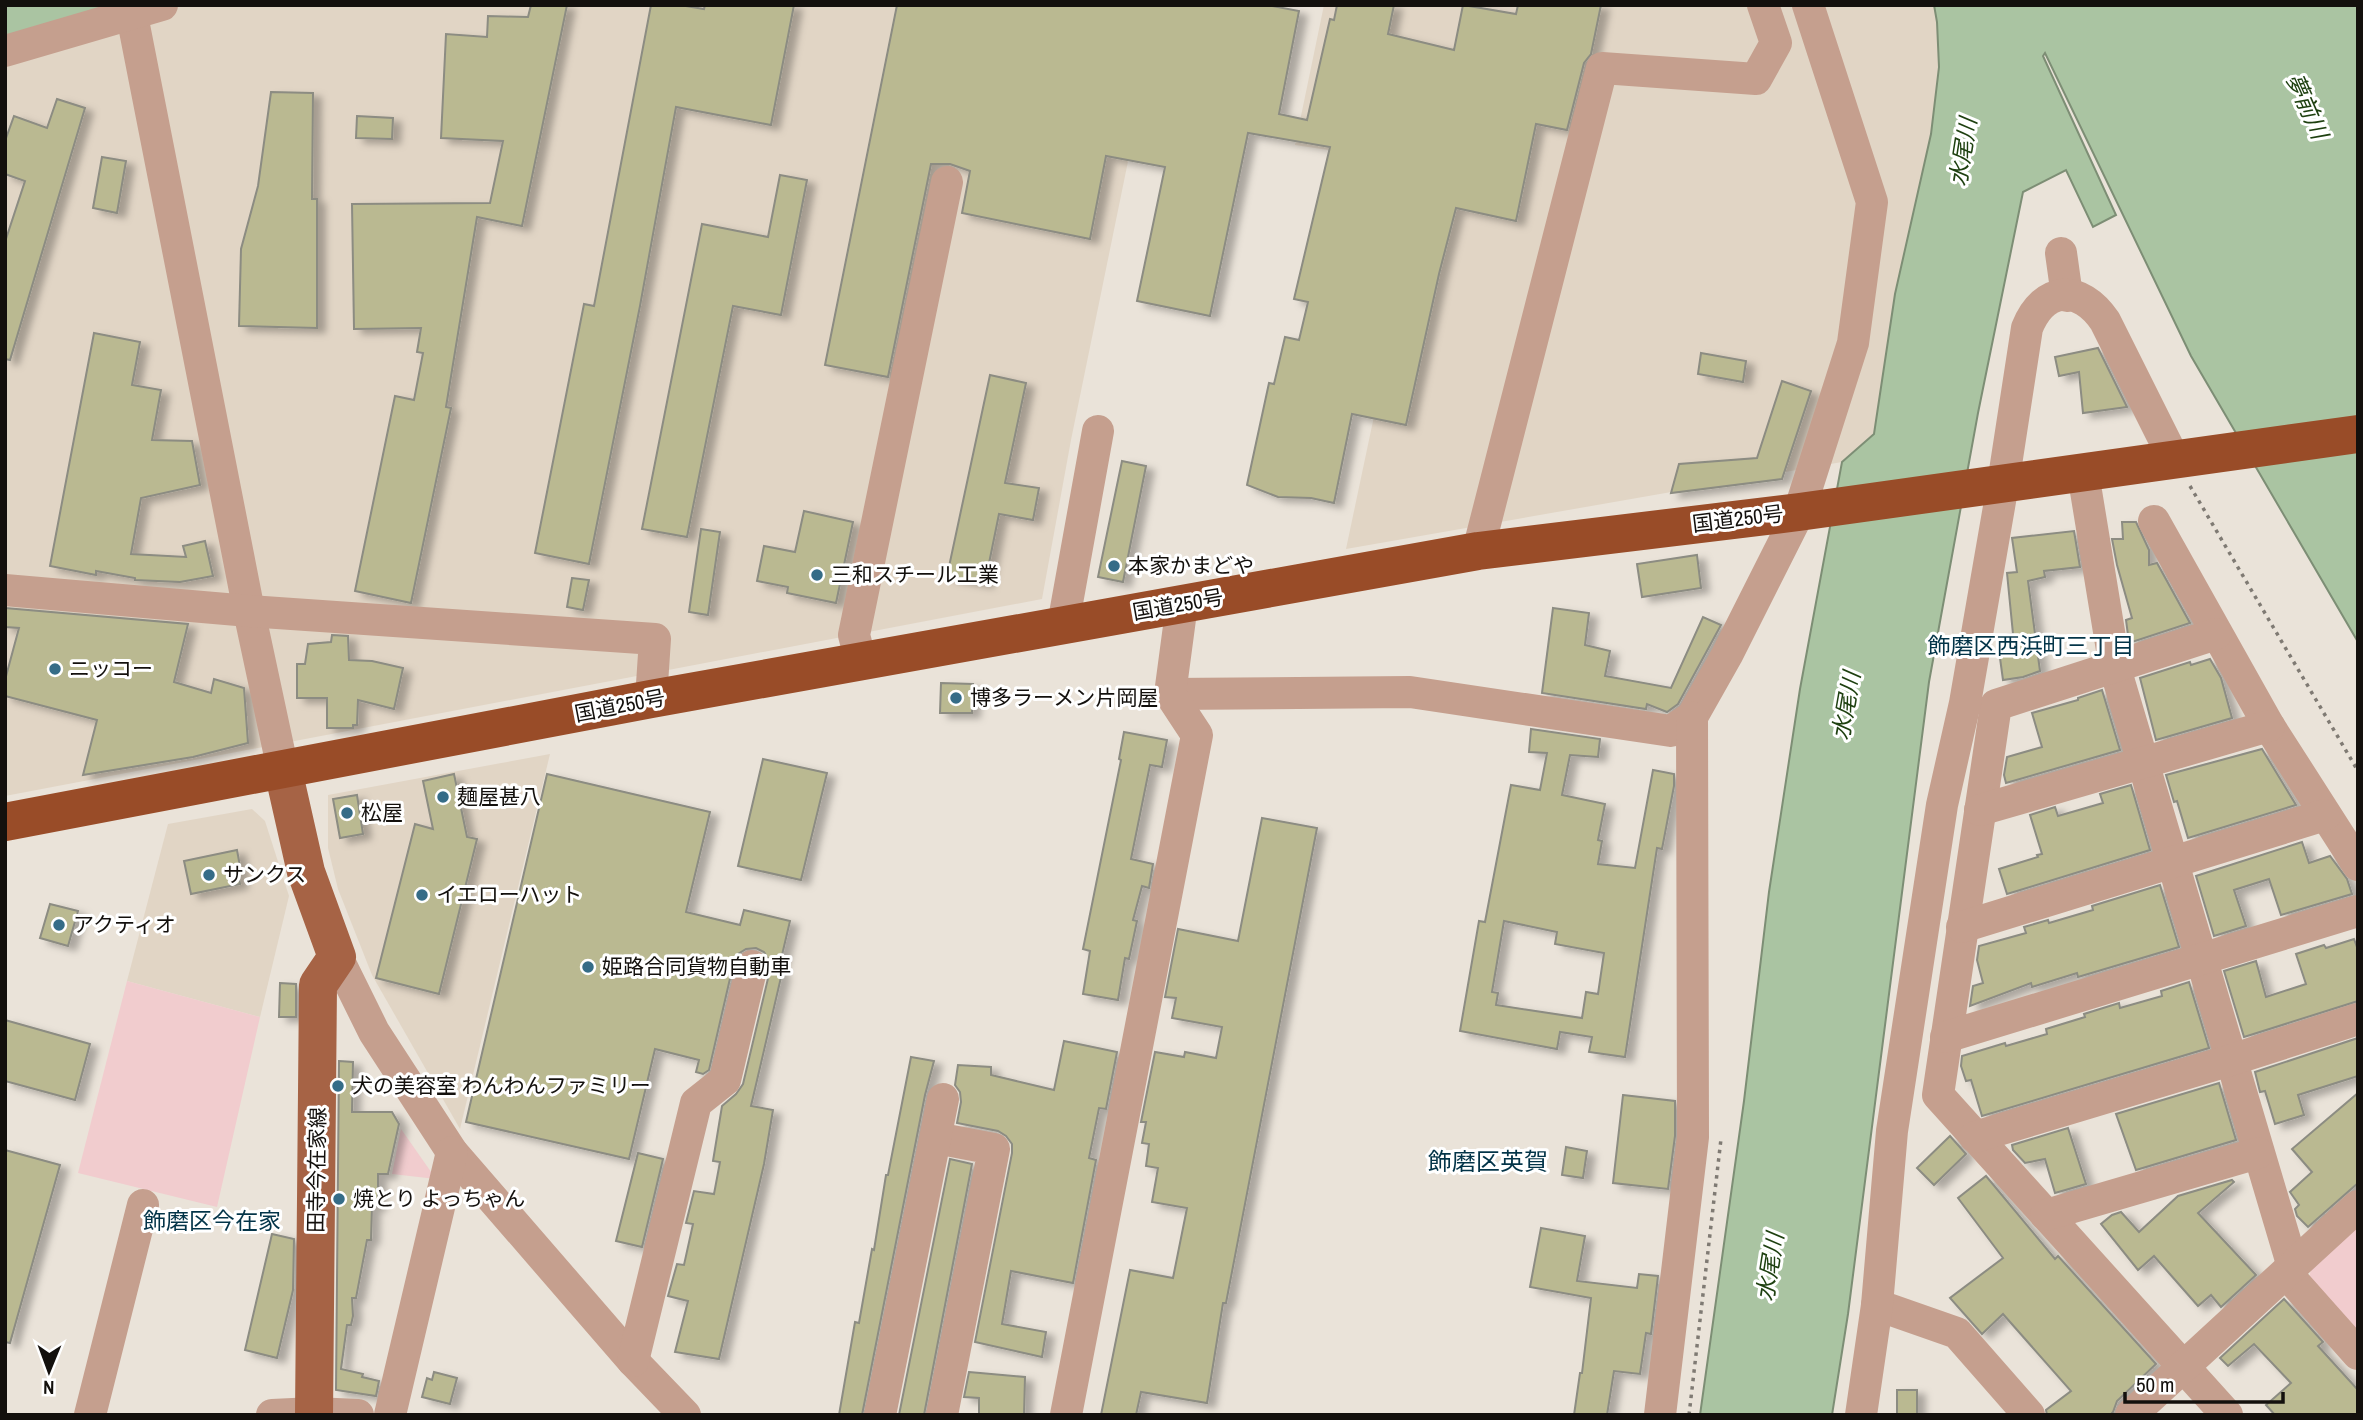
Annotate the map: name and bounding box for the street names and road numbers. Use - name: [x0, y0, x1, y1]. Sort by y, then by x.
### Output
- street label: 国道250号: [1691, 499, 1785, 538]
- street label: 国道250号: [1130, 582, 1226, 627]
- street label: 国道250号: [572, 683, 668, 728]
- street label: 田寺今在家線: [301, 1107, 332, 1233]

